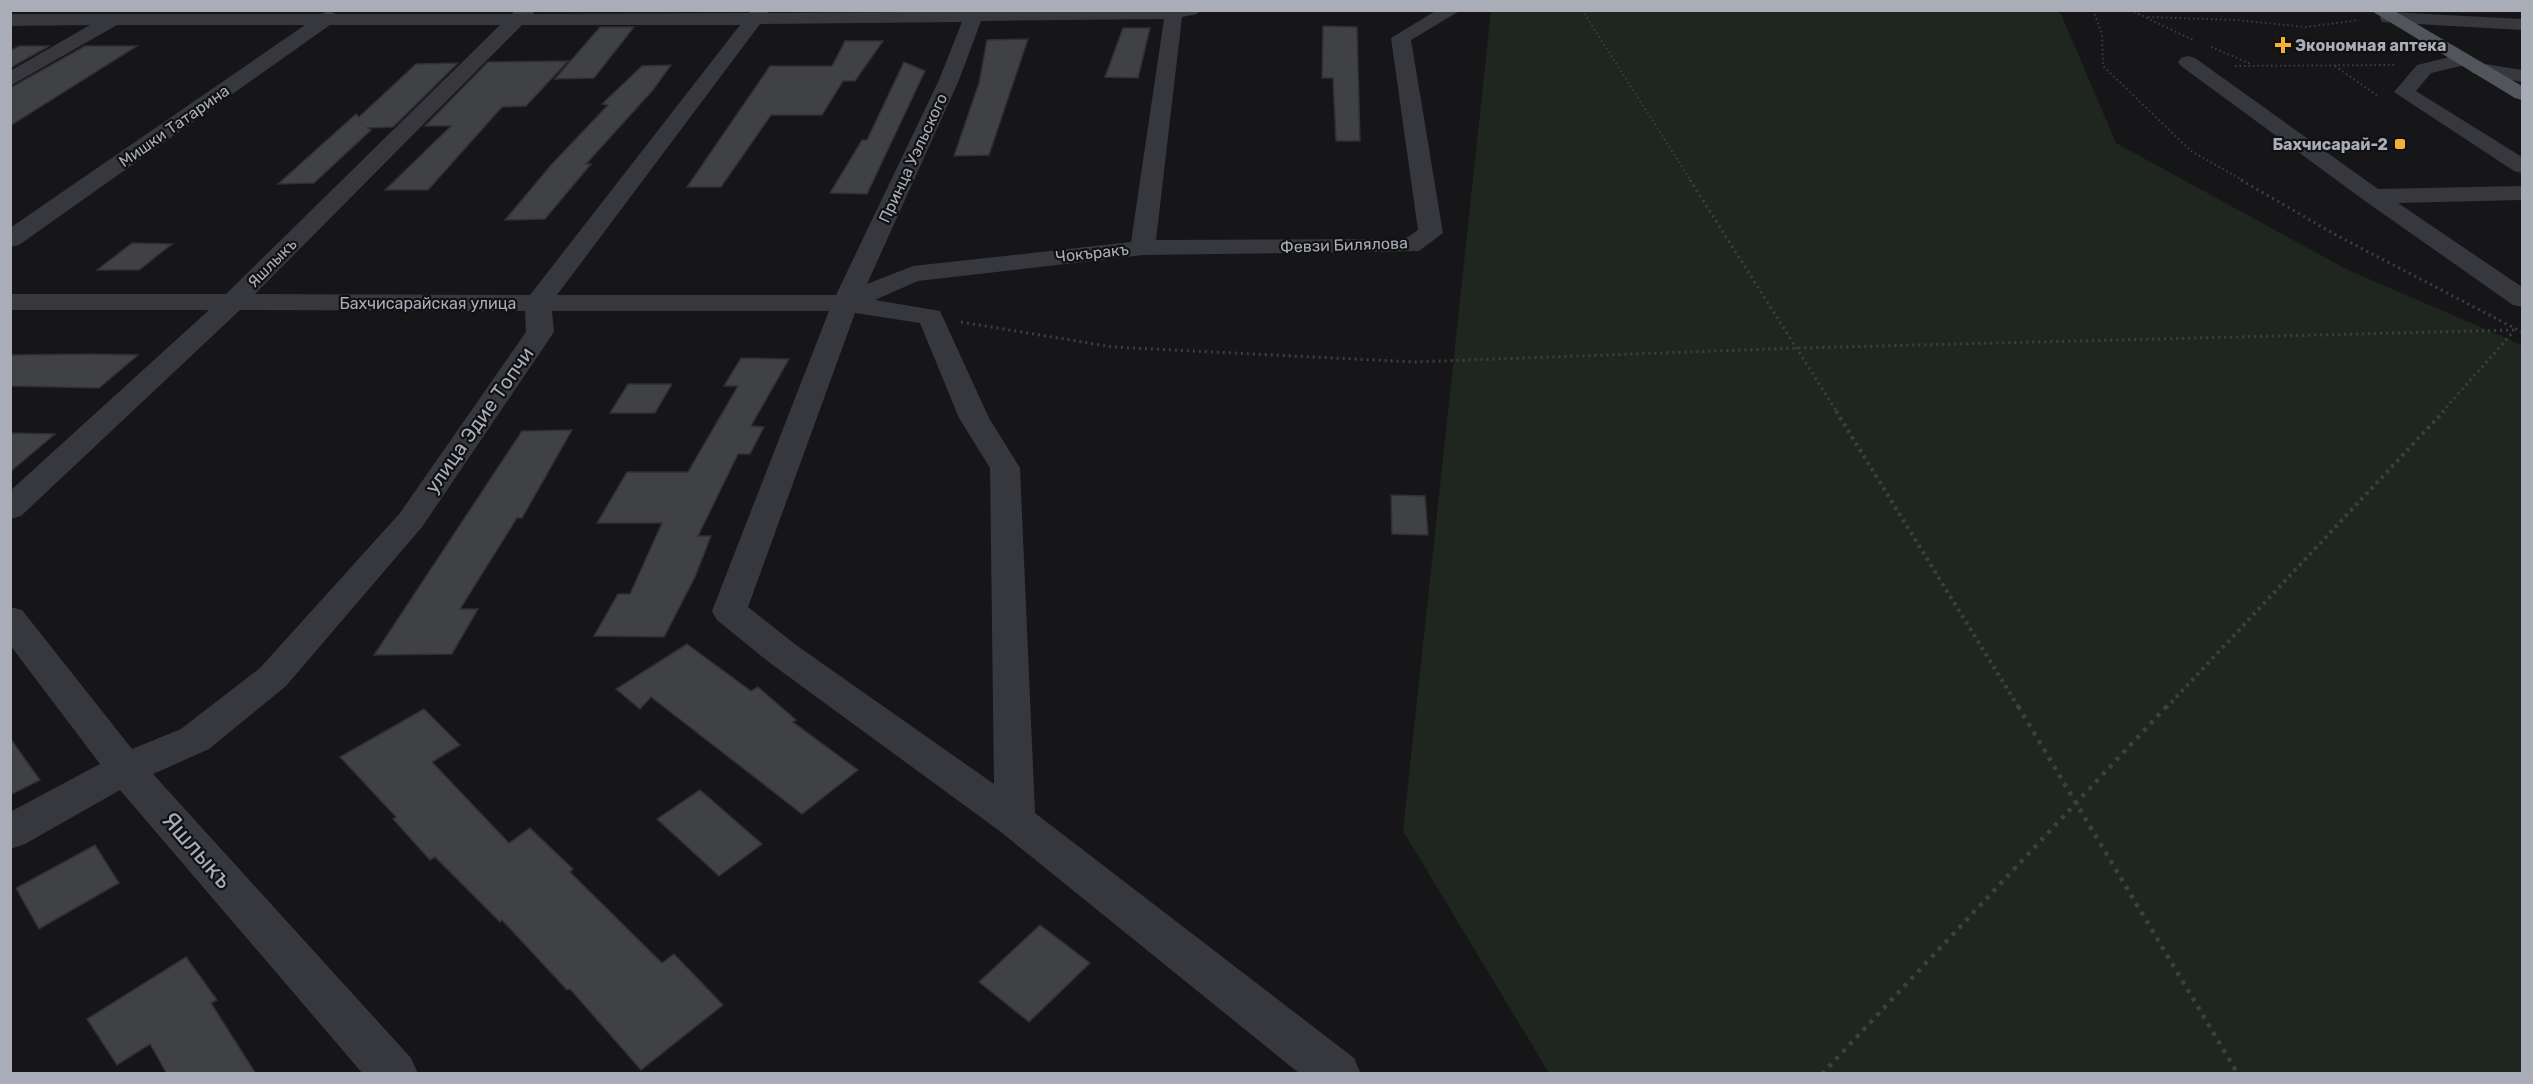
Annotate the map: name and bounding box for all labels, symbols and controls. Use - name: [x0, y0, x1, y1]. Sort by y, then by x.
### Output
- place label: Экономная аптека: [2295, 36, 2446, 55]
- marker: Экономная аптека: [2276, 38, 2290, 52]
- street label: Мишки Татарина: [115, 81, 233, 171]
- street label: Принца Уэльского: [875, 90, 951, 226]
- place label: Бахчисарай-2: [2273, 135, 2388, 154]
- marker: Бахчисарай-2: [2393, 137, 2407, 151]
- street label: Февзи Билялова: [1280, 233, 1408, 257]
- street label: Яшлыкъ: [244, 235, 300, 291]
- street label: Чокъракъ: [1054, 240, 1130, 266]
- street label: Бахчисарайская улица: [340, 294, 516, 313]
- street label: улица Эдие Топчи: [419, 342, 539, 498]
- street label: Яшлыкъ: [156, 806, 238, 894]

